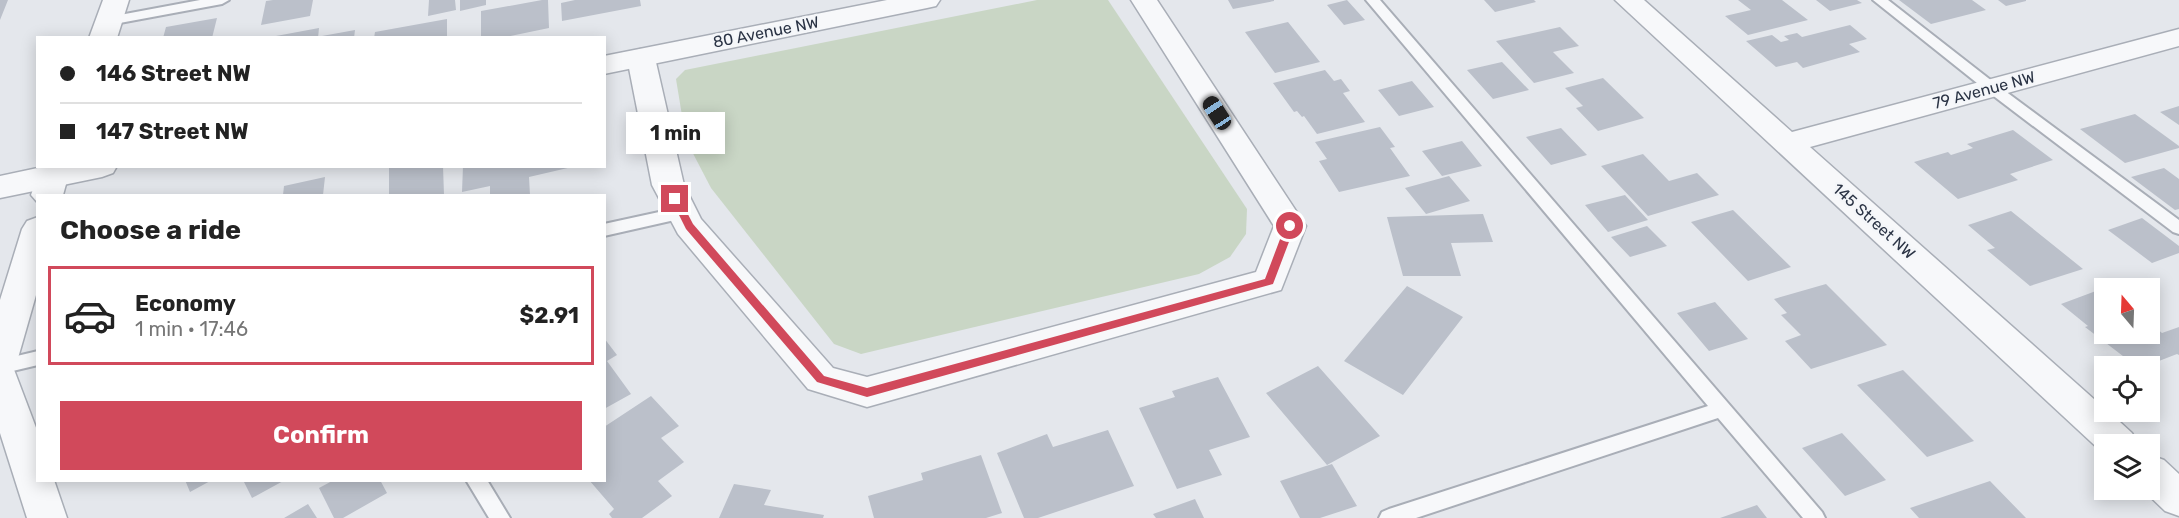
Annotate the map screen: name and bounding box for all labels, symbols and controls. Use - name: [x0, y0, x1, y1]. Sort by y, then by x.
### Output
- street label: 80 Avenue NW: [711, 12, 821, 52]
- text: 146 Street NW: [96, 60, 251, 87]
- street label: 79 Avenue NW: [1931, 67, 2037, 113]
- car: [1200, 93, 1234, 133]
- callout: 1 min: [626, 112, 724, 154]
- text: 147 Street NW: [96, 118, 249, 145]
- text: 1 min: [650, 121, 701, 145]
- street label: 145 Street NW: [1829, 179, 1919, 263]
- route end: [661, 185, 688, 212]
- route start: [1276, 212, 1303, 239]
- text: Choose a ride: [60, 214, 241, 246]
- north arrow: [2094, 278, 2160, 344]
- map controls: [2094, 278, 2160, 500]
- icon: car: [63, 289, 117, 343]
- text: Economy: [135, 290, 236, 317]
- text: $2.91: [520, 302, 579, 329]
- text: 1 min · 17:46: [135, 317, 248, 341]
- button: locate: [2094, 356, 2160, 422]
- button: Confirm: [60, 401, 582, 470]
- button: layers: [2094, 434, 2160, 500]

